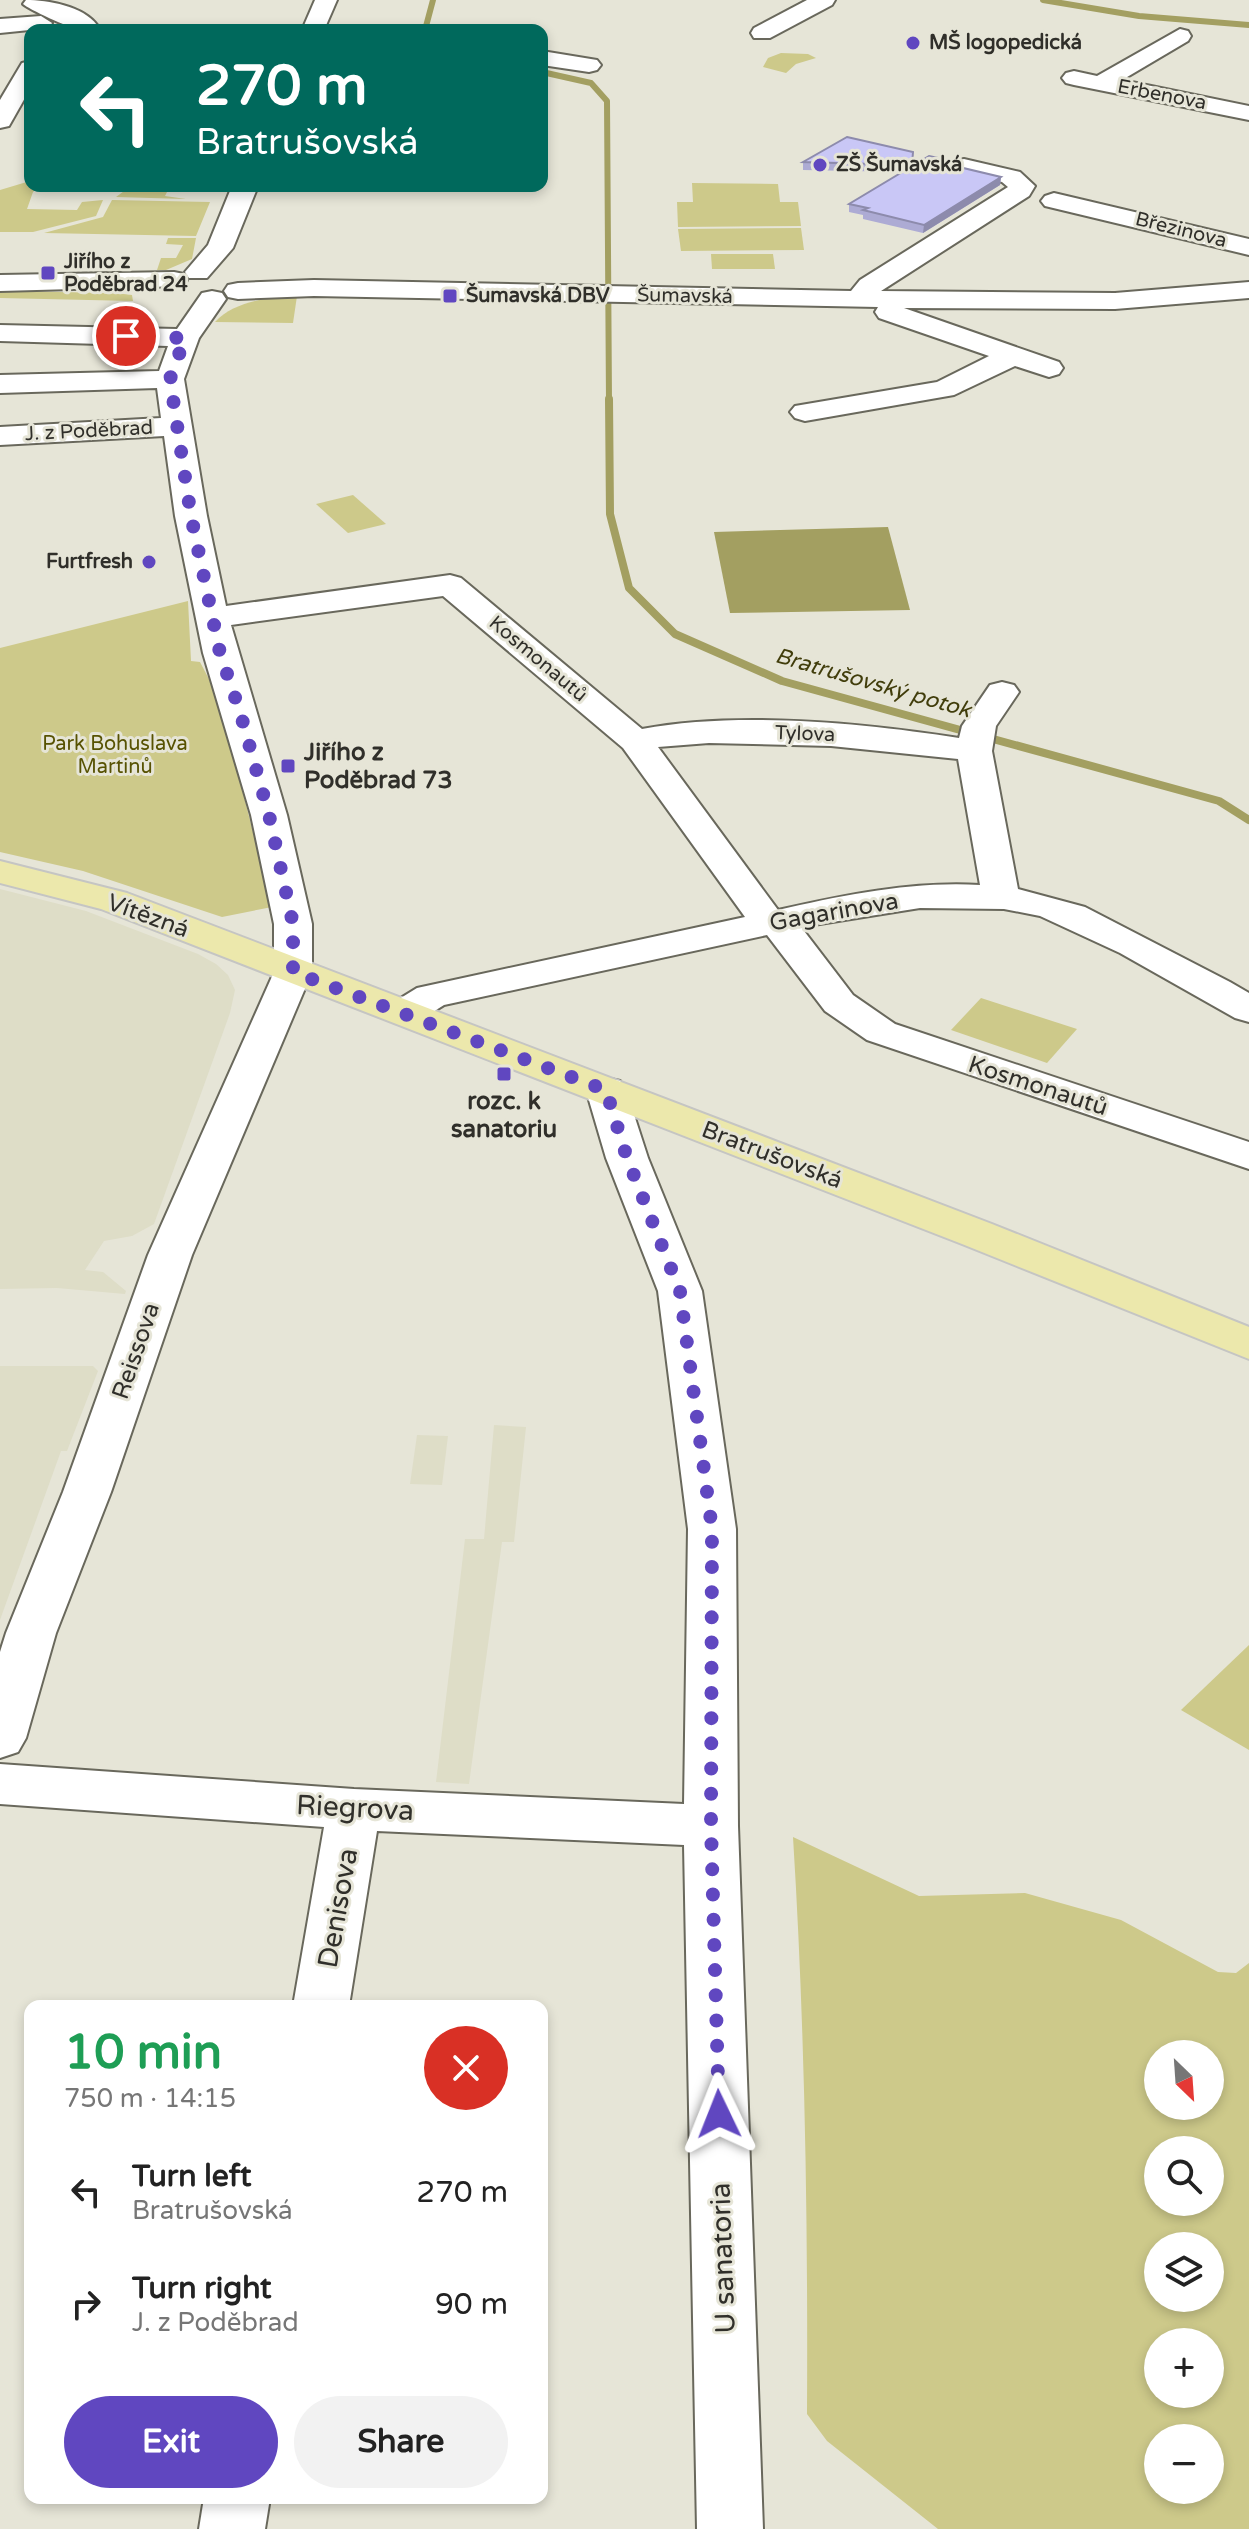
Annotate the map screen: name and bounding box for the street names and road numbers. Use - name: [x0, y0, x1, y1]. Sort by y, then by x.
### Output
- street label: Erbenova: [1115, 75, 1209, 115]
- street label: Březinova: [1133, 207, 1229, 253]
- street label: Šumavská: [637, 282, 733, 309]
- street label: J. z Poděbrad: [24, 416, 154, 446]
- street label: Kosmonautů: [484, 611, 592, 707]
- street label: Tylova: [774, 721, 836, 747]
- street label: Gagarinova: [767, 886, 901, 938]
- street label: Vítězná: [103, 888, 193, 944]
- street label: Kosmonautů: [964, 1050, 1112, 1122]
- street label: Bratrušovská: [698, 1115, 846, 1195]
- street label: Reissova: [106, 1299, 166, 1403]
- street label: Riegrova: [295, 1788, 415, 1828]
- street label: Denisova: [311, 1845, 365, 1971]
- street label: U sanatoria: [703, 2182, 743, 2334]

